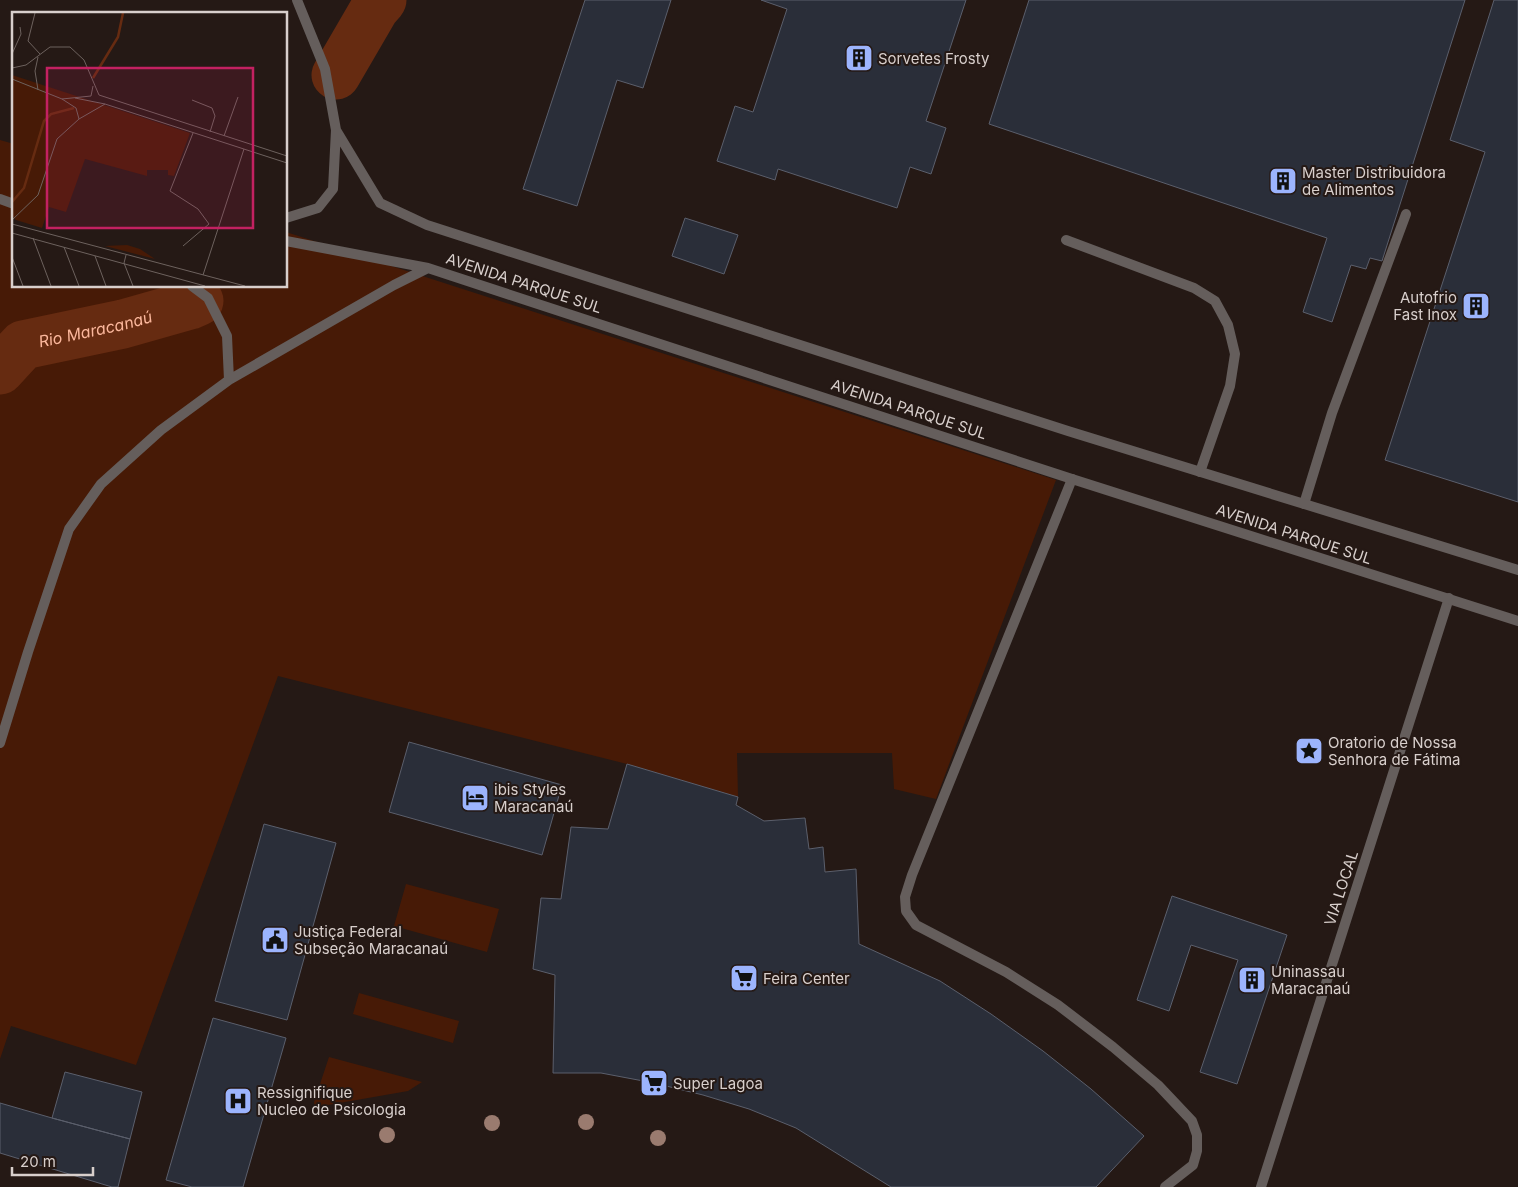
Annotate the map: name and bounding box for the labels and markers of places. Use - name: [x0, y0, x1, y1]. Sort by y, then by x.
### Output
- building icon: Sorvetes Frosty: [844, 43, 874, 73]
- place label: Sorvetes Frosty: [878, 49, 990, 68]
- place label: Master Distribuidora de Alimentos: [1302, 163, 1446, 199]
- building icon: Master Distribuidora de Alimentos: [1268, 166, 1298, 196]
- place label: Autofrio Fast Inox: [1393, 288, 1457, 324]
- building icon: Autofrio Fast Inox: [1461, 291, 1491, 321]
- place label: Oratorio de Nossa Senhora de Fátima: [1328, 733, 1461, 769]
- place icon: Oratorio de Nossa Senhora de Fátima: [1294, 736, 1324, 766]
- place label: ibis Styles Maracanaú: [494, 780, 573, 816]
- hotel icon: ibis Styles Maracanaú: [460, 783, 490, 813]
- place label: Justiça Federal Subseção Maracanaú: [294, 922, 448, 958]
- public building icon: Justiça Federal Subseção Maracanaú: [260, 925, 290, 955]
- place label: Uninassau Maracanaú: [1271, 962, 1350, 998]
- supermarket icon: Feira Center: [729, 963, 759, 993]
- building icon: Uninassau Maracanaú: [1237, 965, 1267, 995]
- place label: Feira Center: [763, 969, 850, 988]
- supermarket icon: Super Lagoa: [639, 1068, 669, 1098]
- place label: Super Lagoa: [673, 1074, 763, 1093]
- place label: Ressignifique Nucleo de Psicologia: [257, 1083, 406, 1119]
- hospital icon: Ressignifique Nucleo de Psicologia: [223, 1086, 253, 1116]

